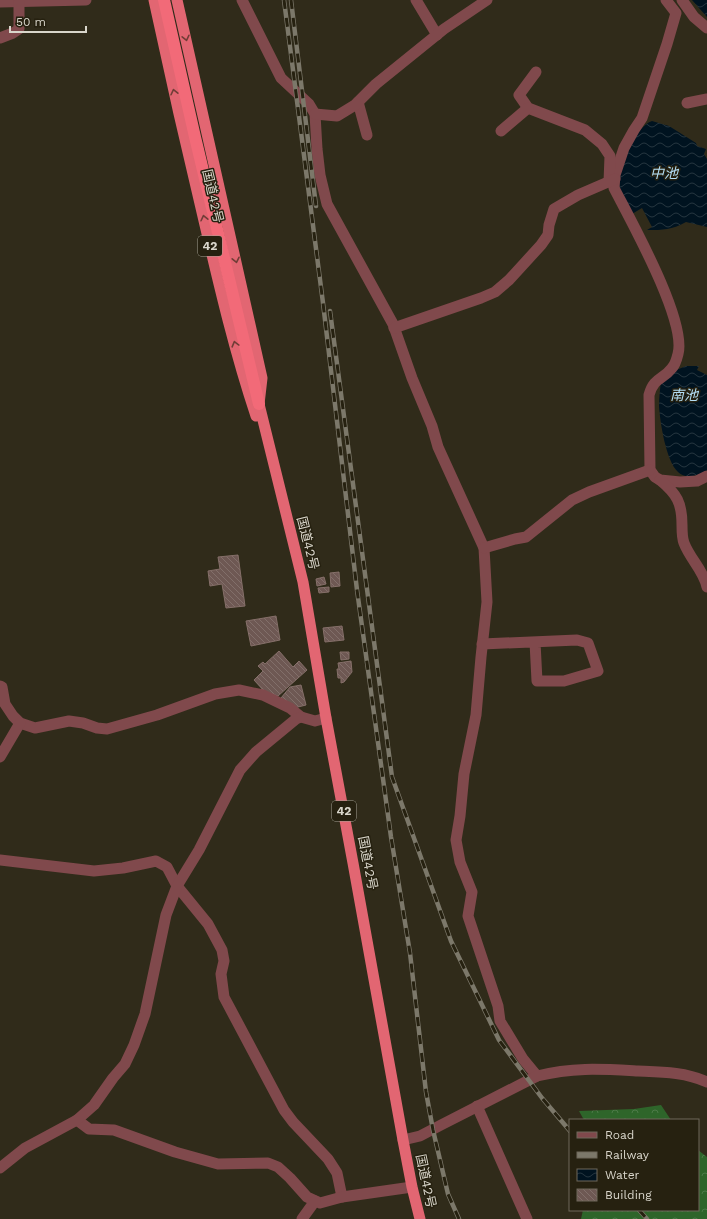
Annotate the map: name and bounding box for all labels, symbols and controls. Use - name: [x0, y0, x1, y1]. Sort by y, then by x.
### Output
- scale bar: [10, 8, 86, 34]
- text: 50 m: [16, 15, 46, 29]
- one-way arrow: [181, 35, 189, 41]
- one-way arrow: [170, 89, 178, 95]
- water label: 中池: [650, 165, 680, 181]
- street label: 国道42号: [200, 168, 226, 224]
- one-way arrow: [200, 215, 208, 221]
- road number: 42: [198, 236, 222, 256]
- one-way arrow: [231, 257, 239, 264]
- one-way arrow: [232, 341, 240, 348]
- water label: 南池: [670, 387, 700, 403]
- street label: 国道42号: [294, 515, 322, 571]
- road number: 42: [332, 801, 356, 821]
- street label: 国道42号: [355, 835, 381, 891]
- legend: [569, 1119, 699, 1211]
- text: Road: [605, 1128, 634, 1142]
- text: Railway: [605, 1148, 650, 1162]
- street label: 国道42号: [413, 1153, 439, 1209]
- text: Water: [605, 1168, 640, 1182]
- text: Building: [605, 1188, 652, 1202]

